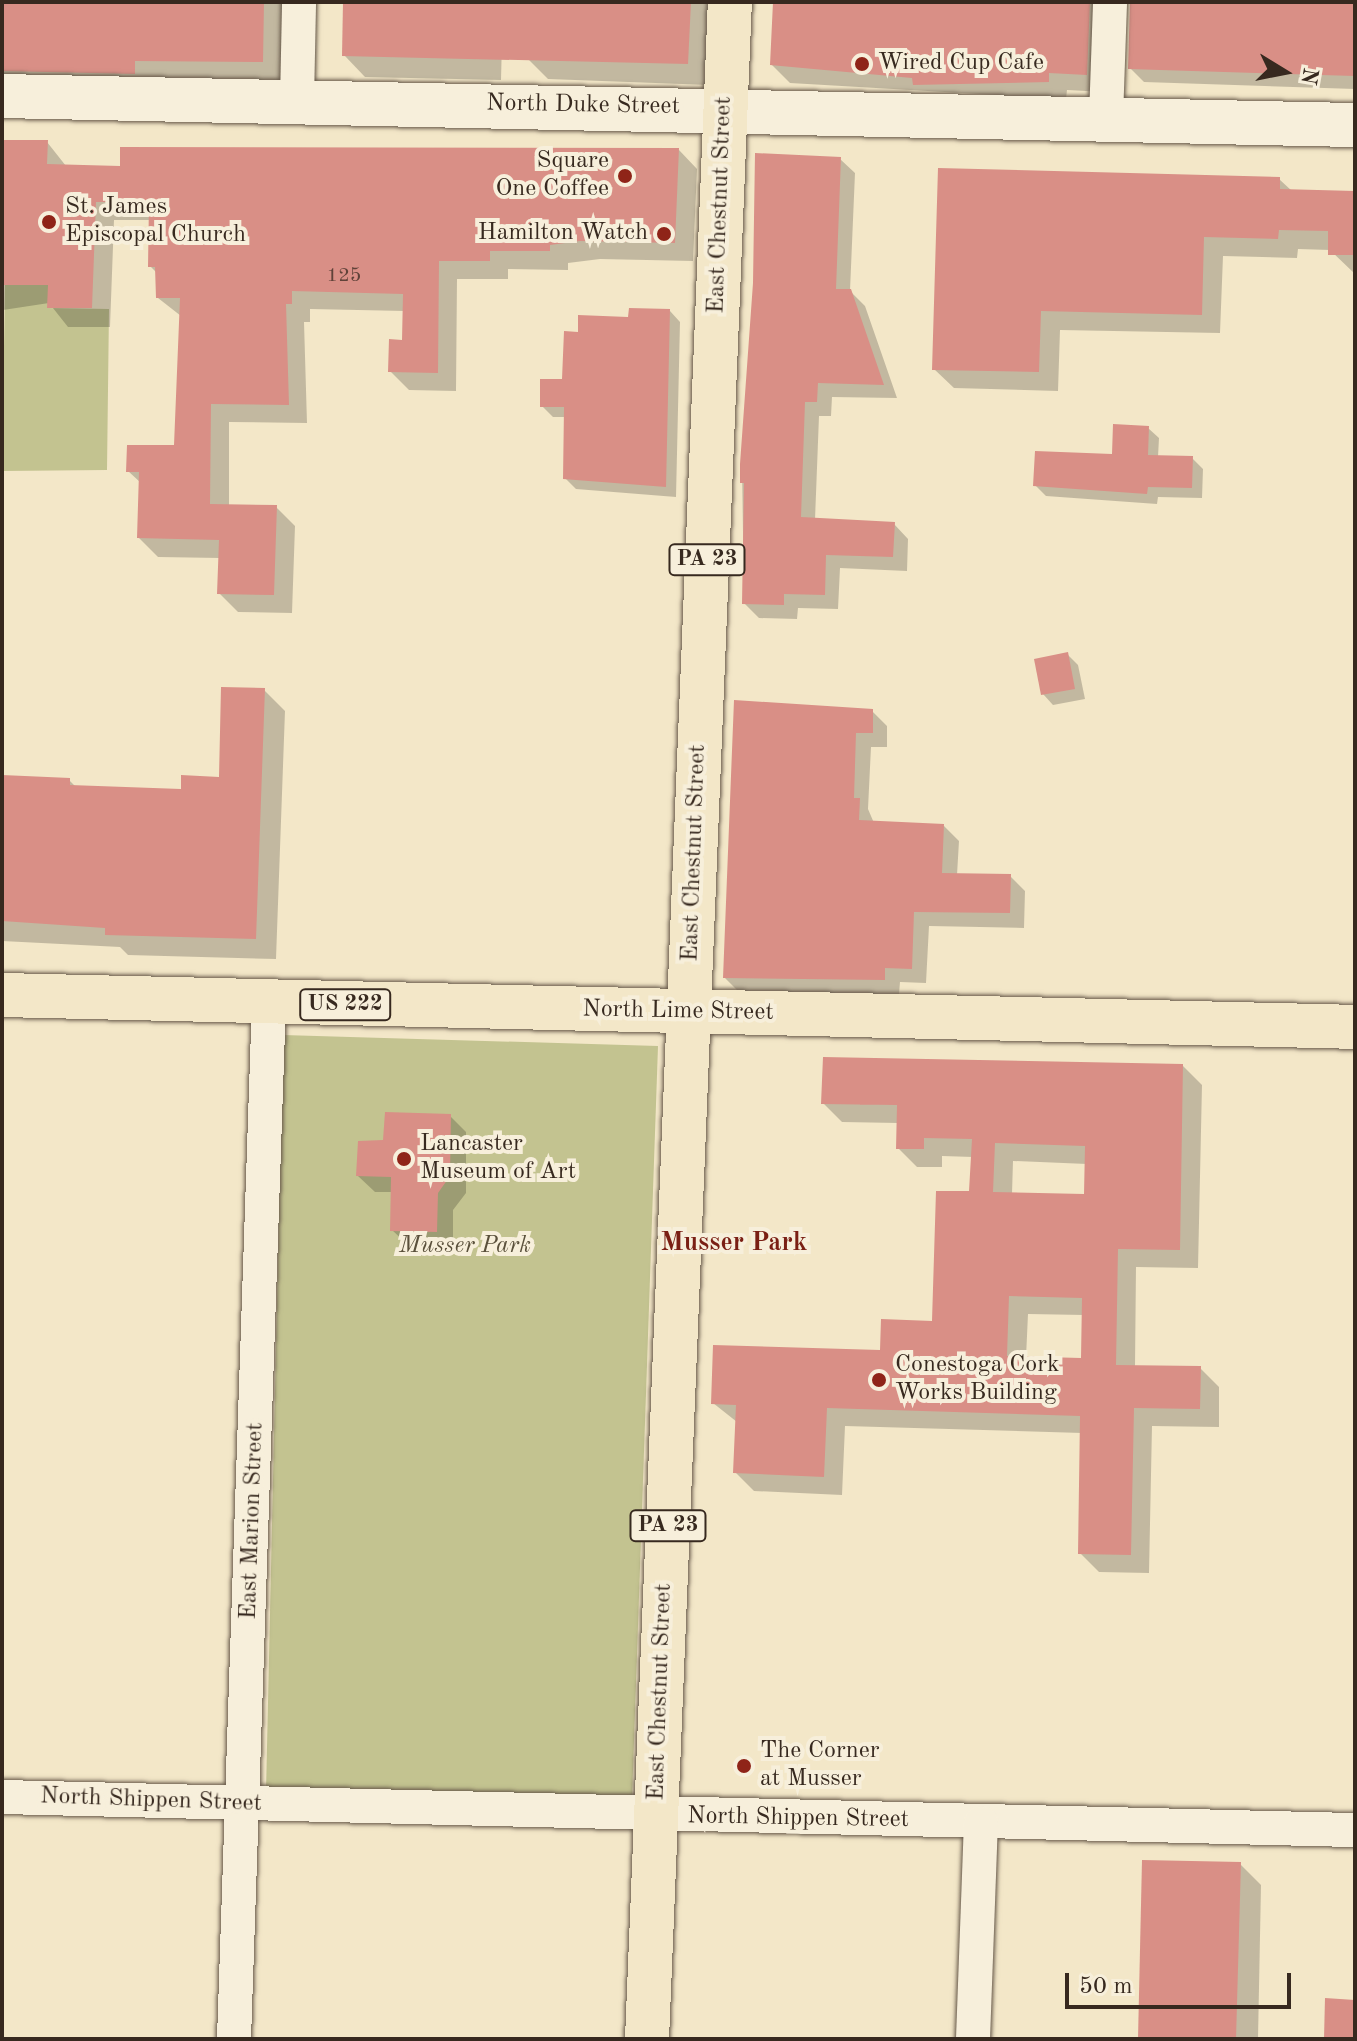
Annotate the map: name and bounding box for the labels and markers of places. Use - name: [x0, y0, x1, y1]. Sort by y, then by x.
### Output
- place label: Wired Cup Cafe: [878, 50, 1044, 78]
- marker: Wired Cup Cafe: [853, 55, 871, 73]
- place label: Square One Coffee: [496, 148, 609, 204]
- marker: Square One Coffee: [616, 167, 634, 185]
- place label: St. James Episcopal Church: [65, 194, 246, 250]
- marker: St. James Episcopal Church: [40, 213, 58, 231]
- place label: Hamilton Watch: [478, 220, 648, 248]
- marker: Hamilton Watch: [655, 225, 673, 243]
- place label: Lancaster Museum of Art: [420, 1131, 576, 1187]
- marker: Lancaster Museum of Art: [395, 1150, 413, 1168]
- place label: Conestoga Cork Works Building: [895, 1352, 1060, 1408]
- marker: Conestoga Cork Works Building: [870, 1371, 888, 1389]
- place label: The Corner at Musser: [760, 1738, 880, 1794]
- marker: The Corner at Musser: [735, 1757, 753, 1775]

